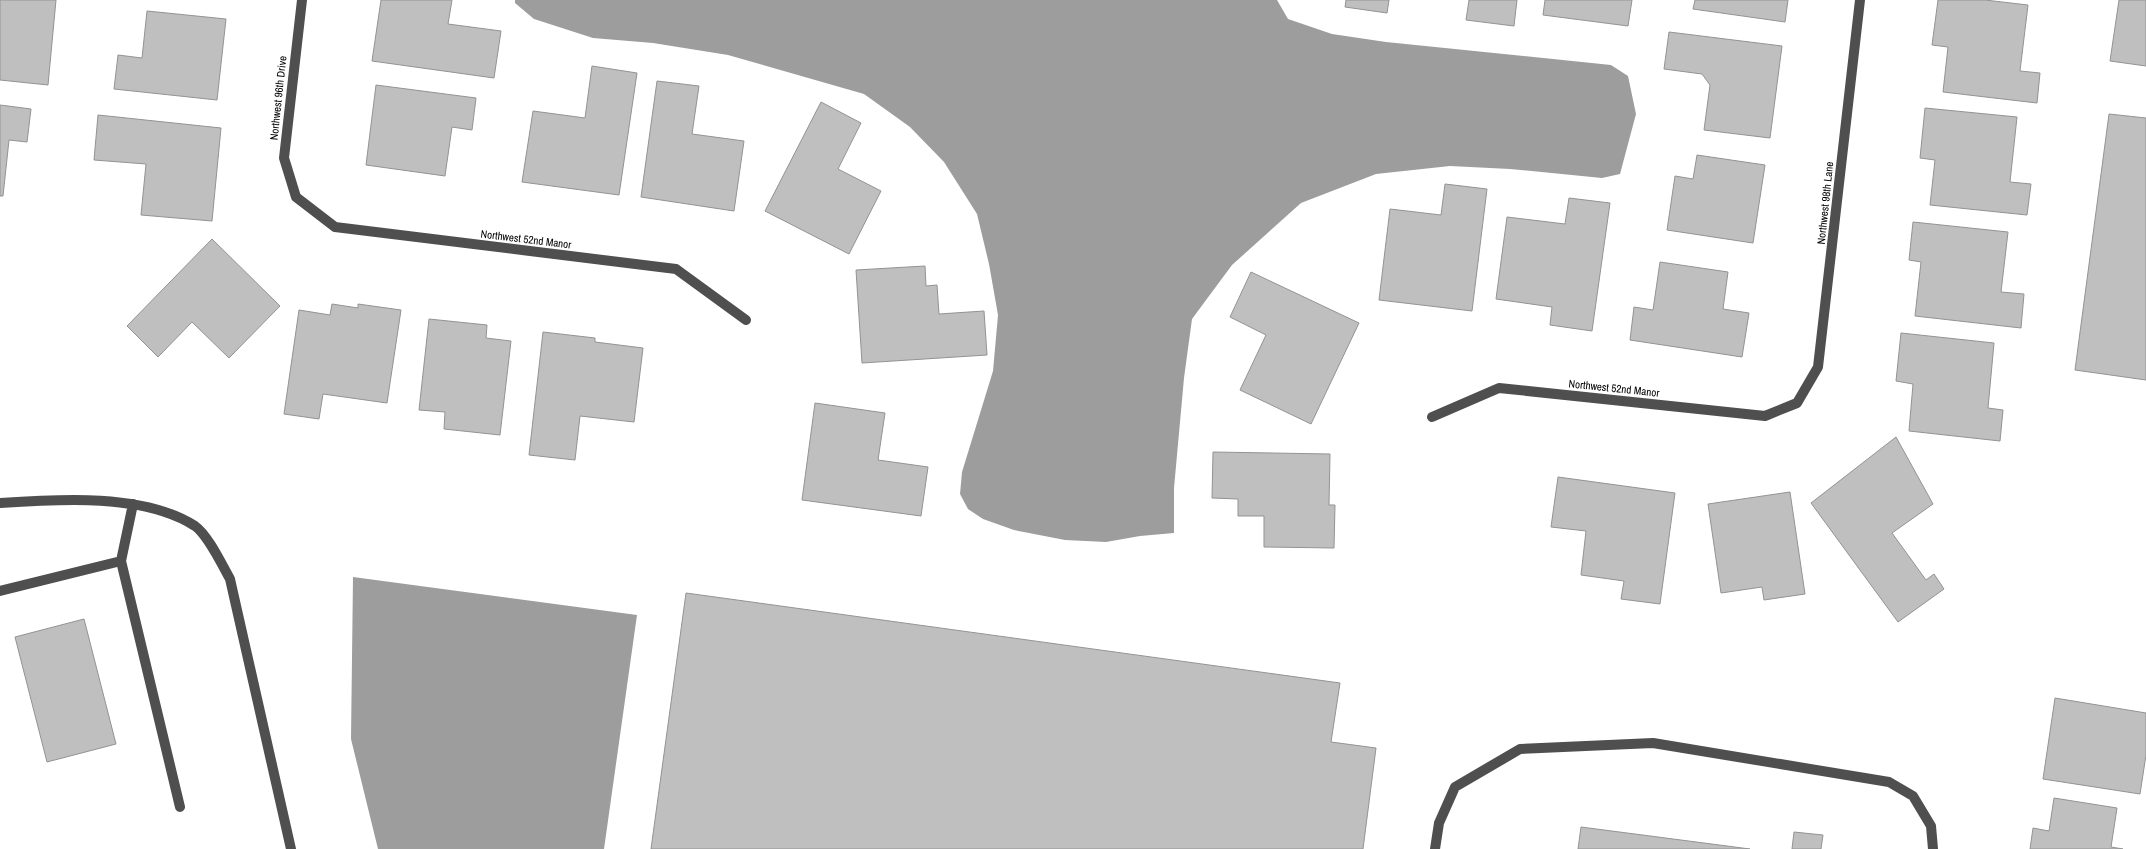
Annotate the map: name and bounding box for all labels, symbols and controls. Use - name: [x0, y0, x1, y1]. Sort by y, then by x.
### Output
- street label: Northwest 96th Drive: [267, 55, 289, 141]
- street label: Northwest 98th Lane: [1814, 161, 1836, 245]
- street label: Northwest 52nd Manor: [480, 226, 572, 252]
- street label: Northwest 52nd Manor: [1568, 376, 1660, 400]

